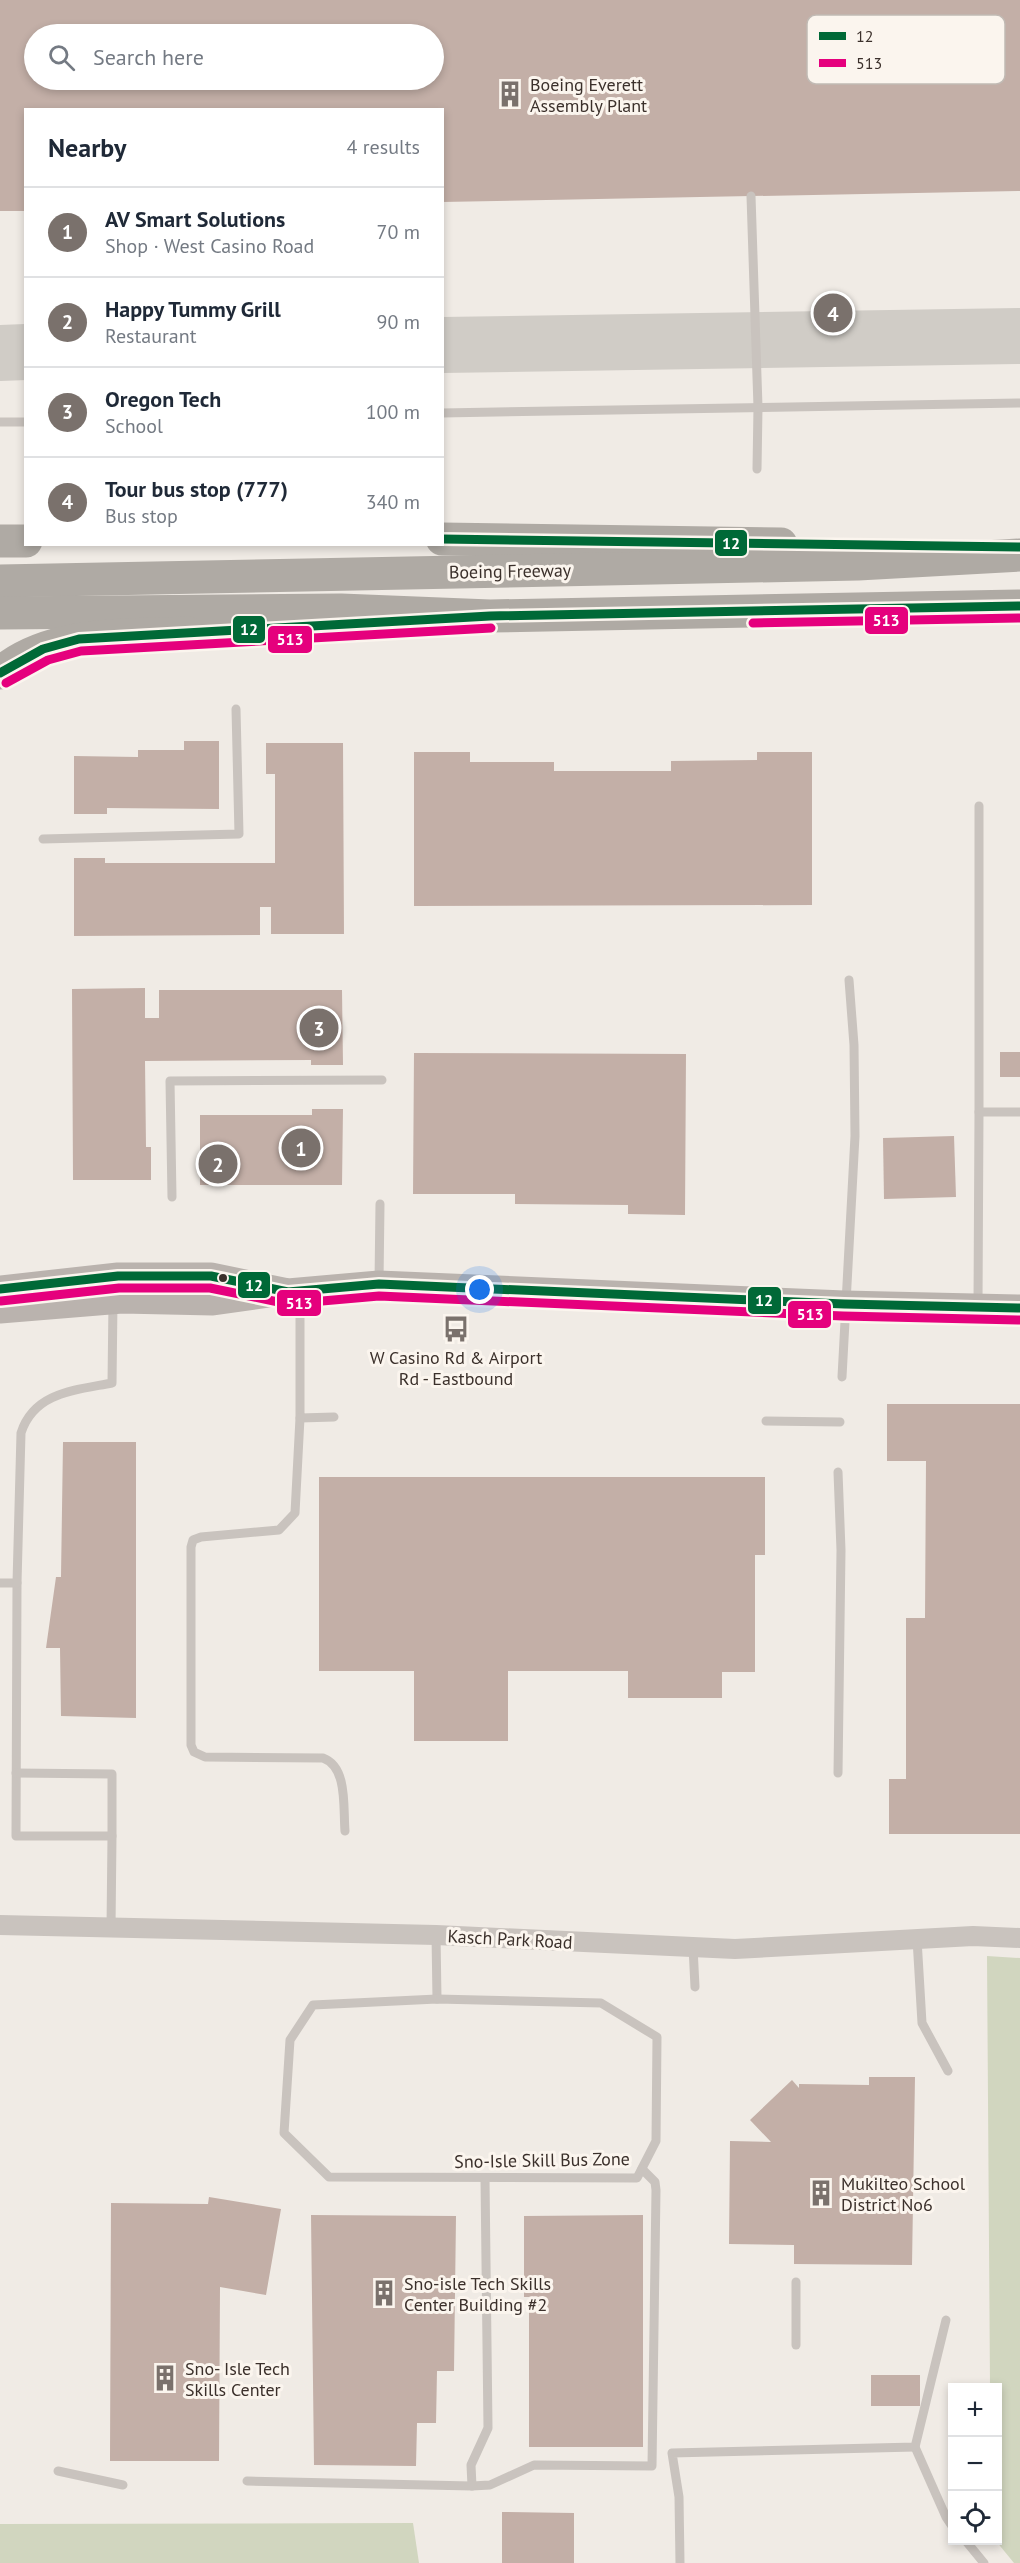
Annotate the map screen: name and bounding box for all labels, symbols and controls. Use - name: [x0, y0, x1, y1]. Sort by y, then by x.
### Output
- legend: [807, 15, 1005, 84]
- search box: [24, 24, 444, 90]
- text: 12: [856, 26, 873, 46]
- icon: search: [45, 41, 78, 74]
- text: Search here: [93, 43, 204, 71]
- text: 513: [856, 53, 882, 73]
- place label: Boeing Everett Assembly Plant: [530, 73, 647, 117]
- building icon: Boeing Everett Assembly Plant: [495, 79, 525, 109]
- text: Nearby: [48, 131, 126, 164]
- text: 4 results: [347, 134, 420, 160]
- text: AV Smart Solutions: [105, 205, 285, 233]
- text: 1: [62, 219, 73, 245]
- text: 70 m: [377, 219, 420, 245]
- text: Shop · West Casino Road: [105, 233, 314, 259]
- pin: 4: [814, 290, 852, 336]
- text: Happy Tummy Grill: [105, 295, 281, 323]
- text: 2: [62, 309, 73, 335]
- text: 90 m: [377, 309, 420, 335]
- text: Restaurant: [105, 323, 196, 349]
- text: Oregon Tech: [105, 385, 221, 413]
- text: 3: [62, 399, 73, 425]
- text: 100 m: [366, 399, 420, 425]
- text: School: [105, 413, 163, 439]
- text: Tour bus stop (777): [105, 475, 288, 503]
- text: 4: [62, 489, 73, 515]
- text: 340 m: [366, 489, 420, 515]
- text: Bus stop: [105, 503, 178, 529]
- line badge: 12: [714, 529, 748, 557]
- text: 12: [722, 533, 740, 553]
- street label: Boeing Freeway: [449, 558, 572, 584]
- line badge: 513: [864, 606, 909, 635]
- text: 513: [872, 610, 900, 630]
- line badge: 12: [232, 615, 266, 644]
- text: 12: [240, 619, 258, 639]
- line badge: 513: [267, 625, 313, 654]
- text: 513: [276, 629, 304, 649]
- pin: 3: [300, 1006, 338, 1050]
- pin: 1: [282, 1126, 320, 1170]
- pin: 2: [198, 1142, 238, 1186]
- line badge: 12: [237, 1271, 271, 1299]
- unlabelled marker: [217, 1272, 229, 1284]
- text: 12: [245, 1275, 263, 1295]
- your location: [465, 1275, 494, 1304]
- line badge: 12: [747, 1286, 782, 1315]
- line badge: 513: [276, 1289, 322, 1317]
- text: 12: [755, 1290, 773, 1310]
- text: 513: [285, 1293, 313, 1313]
- line badge: 513: [787, 1300, 832, 1329]
- text: 513: [796, 1304, 824, 1324]
- bus stop icon: W Casino Rd & Airport Rd - Eastbound: [441, 1314, 471, 1344]
- place label: W Casino Rd & Airport Rd - Eastbound: [370, 1346, 542, 1390]
- street label: Kasch Park Road: [447, 1924, 573, 1954]
- street label: Sno-Isle Skill Bus Zone: [454, 2147, 630, 2173]
- place label: Mukilteo School District No6: [841, 2172, 966, 2216]
- building icon: Mukilteo School District No6: [806, 2178, 836, 2208]
- place label: Sno-isle Tech Skills Center Building #2: [404, 2272, 551, 2316]
- building icon: Sno-isle Tech Skills Center Building #2: [369, 2278, 399, 2308]
- place label: Sno- Isle Tech Skills Center: [185, 2357, 290, 2401]
- building icon: Sno- Isle Tech Skills Center: [150, 2363, 180, 2393]
- map controls: [948, 2383, 1002, 2545]
- button: +: [948, 2383, 1002, 2437]
- button: −: [948, 2437, 1002, 2491]
- button: locate: [948, 2491, 1002, 2545]

